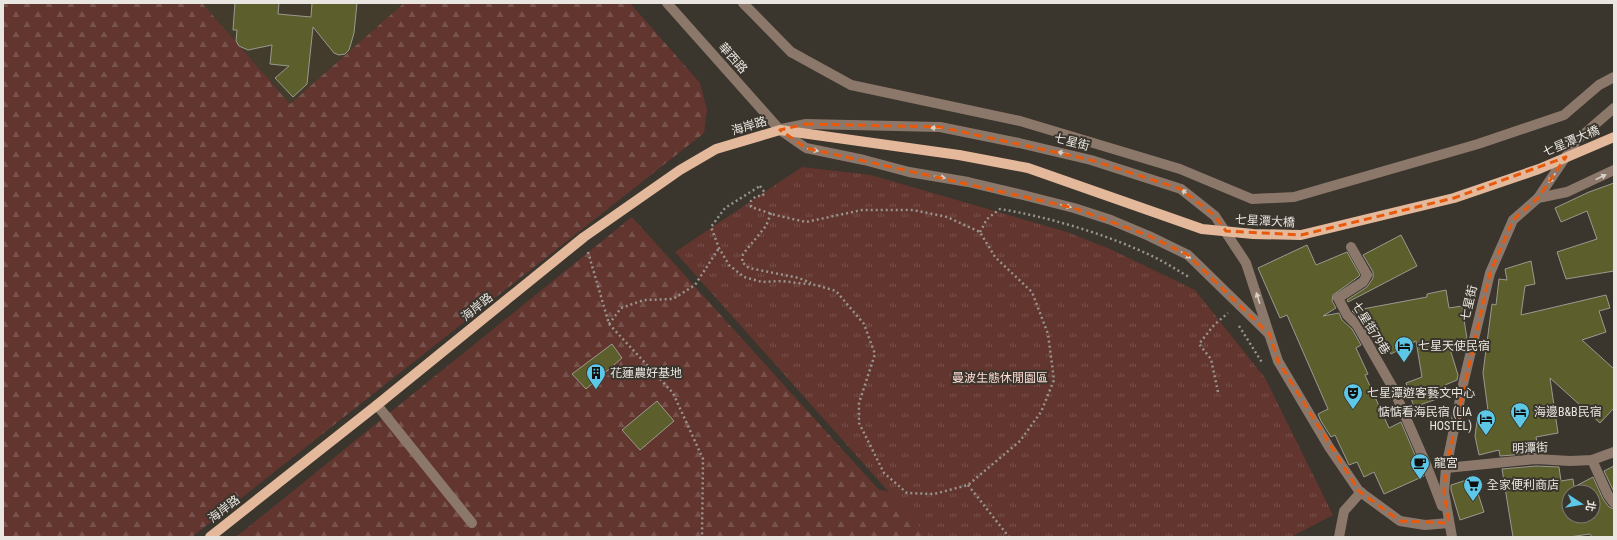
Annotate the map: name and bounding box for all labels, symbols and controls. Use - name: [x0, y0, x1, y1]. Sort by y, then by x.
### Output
- street label: 華西路: [716, 40, 750, 76]
- street label: 海岸路: [730, 114, 768, 138]
- street label: 七星潭大橋: [1541, 123, 1601, 159]
- one-way arrow: [930, 124, 942, 131]
- street label: 七星街: [1053, 131, 1091, 153]
- one-way arrow: [807, 147, 819, 153]
- one-way arrow: [1057, 150, 1069, 156]
- one-way arrow: [1548, 173, 1556, 183]
- one-way arrow: [934, 174, 946, 180]
- one-way arrow: [1595, 174, 1606, 180]
- one-way arrow: [1181, 189, 1192, 197]
- one-way arrow: [1060, 203, 1073, 209]
- street label: 七星潭大橋: [1235, 212, 1295, 230]
- one-way arrow: [1180, 252, 1192, 259]
- street label: 七星街: [1458, 284, 1480, 322]
- street label: 海岸路: [459, 290, 495, 324]
- one-way arrow: [1254, 291, 1260, 303]
- street label: 七星街79巷: [1349, 299, 1393, 357]
- hotel icon: 七星天使民宿: [1393, 335, 1415, 363]
- place label: 七星天使民宿: [1418, 339, 1490, 353]
- building icon: 花蓮農好基地: [585, 362, 607, 390]
- place label: 花蓮農好基地: [610, 366, 682, 380]
- park label: 曼波生態休閒園區: [952, 371, 1048, 385]
- theatre icon: 七星潭遊客藝文中心: [1342, 382, 1364, 410]
- place label: 七星潭遊客藝文中心: [1367, 386, 1475, 400]
- hotel icon: 海邊B&B民宿: [1509, 401, 1531, 429]
- place label: 惦惦看海民宿 (LIA HOSTEL): [1378, 405, 1472, 433]
- place label: 海邊B&B民宿: [1534, 405, 1602, 419]
- hotel icon: 惦惦看海民宿 (LIA HOSTEL): [1475, 408, 1497, 436]
- street label: 明潭街: [1512, 440, 1548, 456]
- cafe icon: 龍宮: [1409, 452, 1431, 480]
- place label: 龍宮: [1434, 456, 1458, 470]
- supermarket icon: 全家便利商店: [1462, 474, 1484, 502]
- place label: 全家便利商店: [1487, 478, 1559, 492]
- north arrow: [1561, 484, 1601, 524]
- street label: 海岸路: [206, 492, 242, 526]
- text: 北: [1583, 499, 1598, 513]

